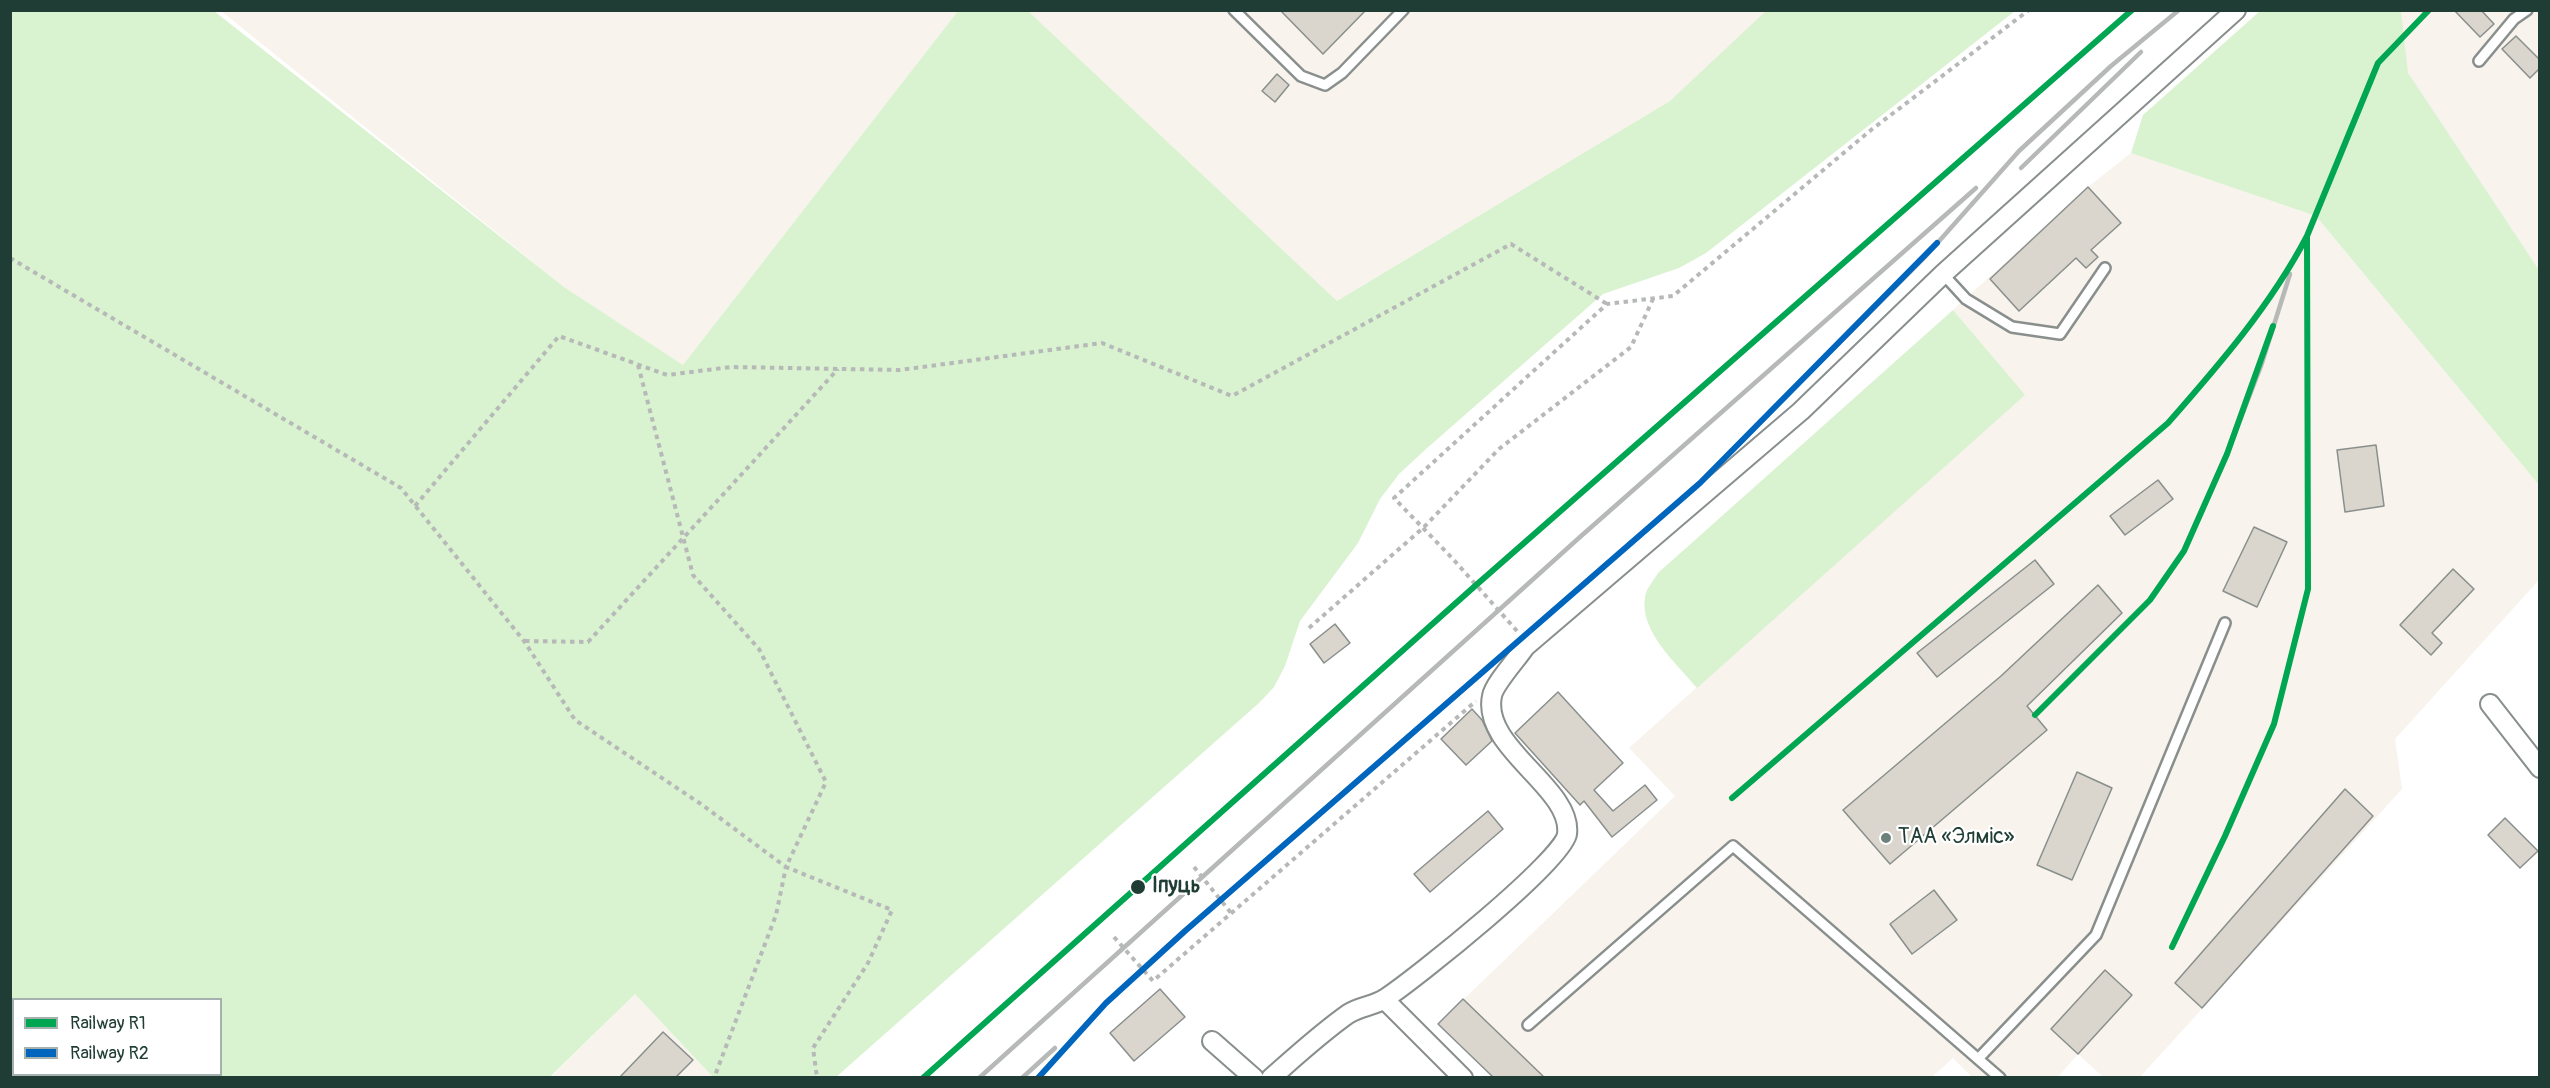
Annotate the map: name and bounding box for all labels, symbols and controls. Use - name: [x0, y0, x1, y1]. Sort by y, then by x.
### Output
- place label: ТАА «Элміс»: [1898, 825, 2014, 851]
- marker: ТАА «Элміс»: [1879, 831, 1893, 845]
- place label: Іпуць: [1152, 874, 1200, 900]
- marker: Іпуць: [1129, 878, 1147, 896]
- legend: [12, 998, 222, 1076]
- text: Railway R1: [70, 1012, 146, 1035]
- text: Railway R2: [70, 1042, 149, 1065]

